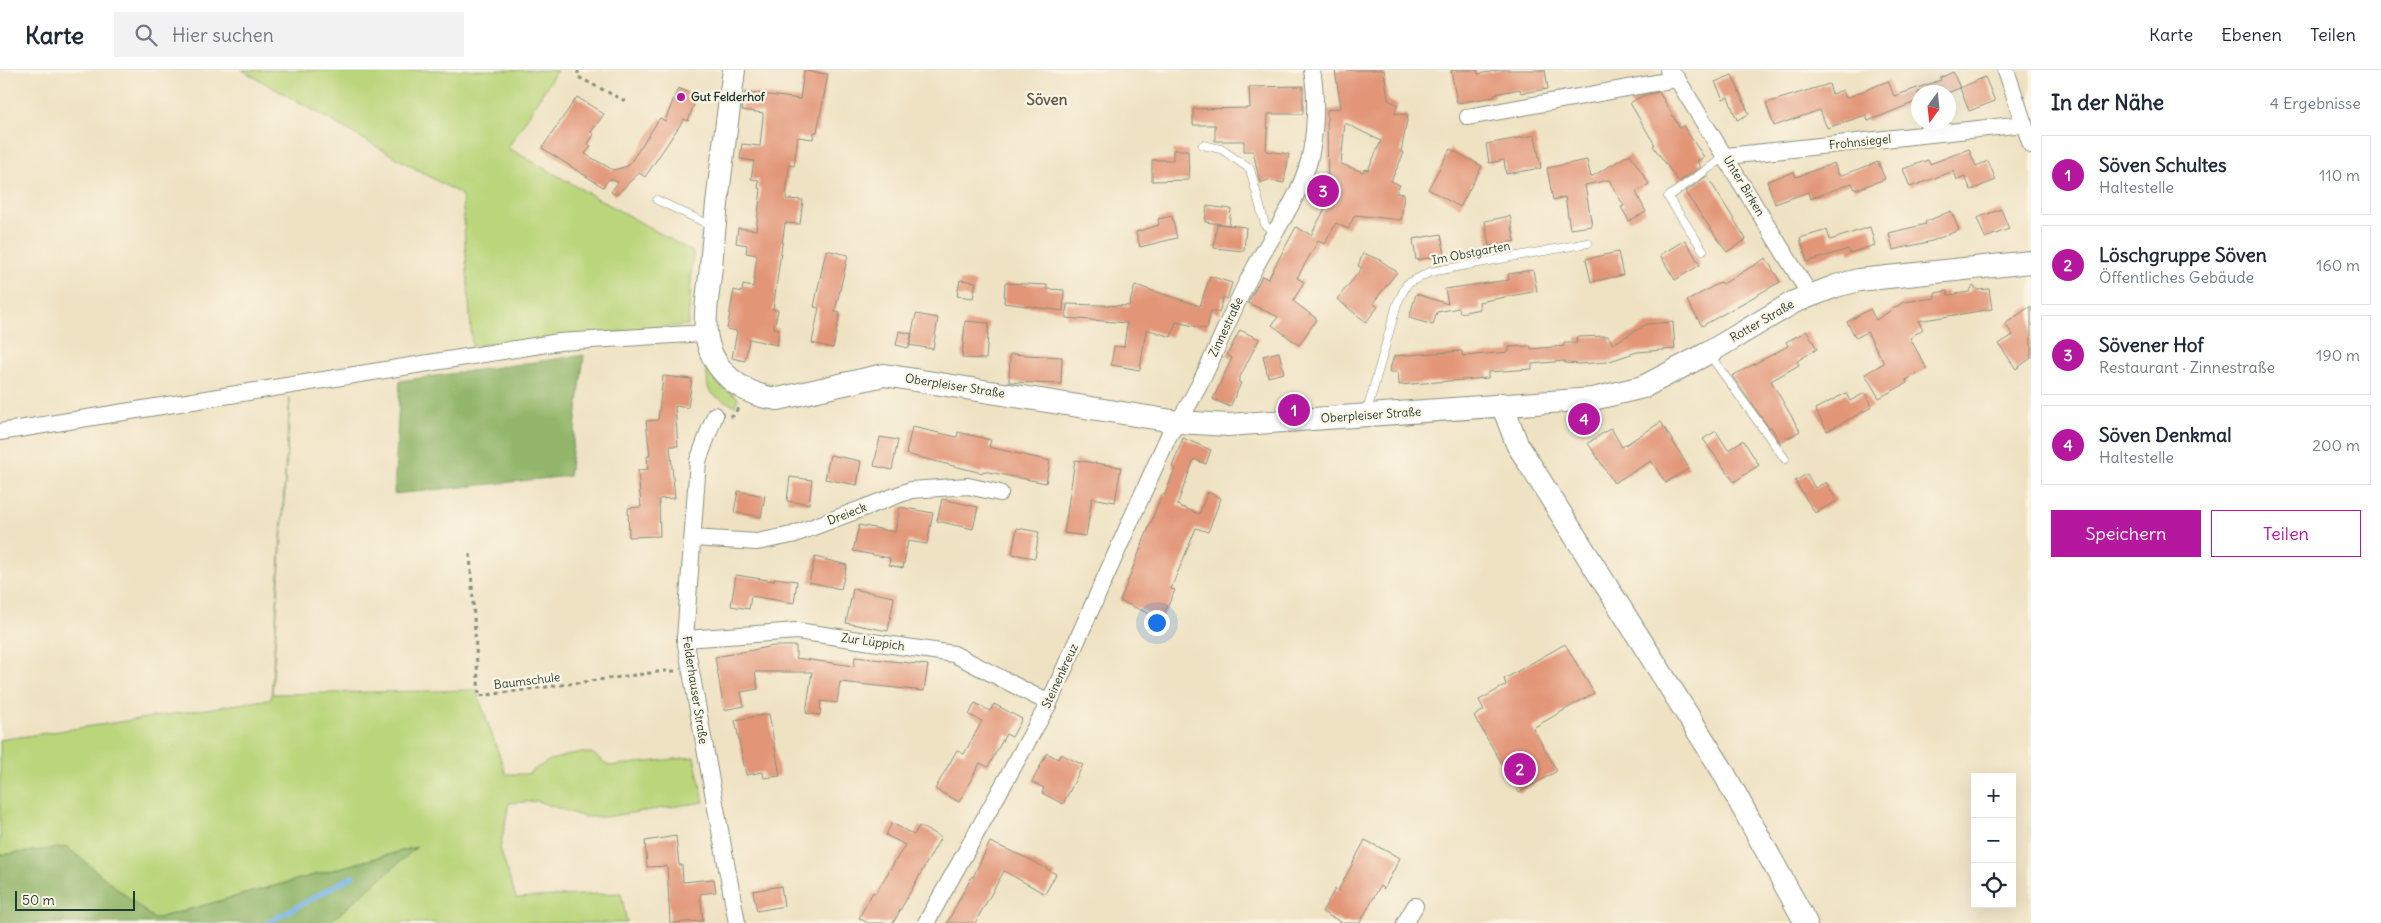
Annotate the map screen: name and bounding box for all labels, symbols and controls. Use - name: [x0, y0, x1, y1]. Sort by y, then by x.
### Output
- search box: [114, 12, 464, 57]
- text: Karte: [25, 20, 84, 50]
- icon: search: [132, 21, 160, 49]
- text: Hier suchen: [172, 23, 274, 47]
- text: Karte: [2149, 23, 2193, 46]
- text: Ebenen: [2221, 23, 2282, 46]
- text: Teilen: [2310, 23, 2356, 46]
- north arrow: [1911, 85, 1956, 130]
- place label: Gut Felderhof: [691, 89, 766, 104]
- text: In der Nähe: [2051, 89, 2164, 116]
- district label: Söven: [1027, 90, 1068, 109]
- marker: Gut Felderhof: [675, 91, 687, 103]
- text: 4 Ergebnisse: [2270, 93, 2361, 113]
- street label: Frohnsiegel: [1828, 131, 1892, 152]
- street label: Unter Birken: [1721, 153, 1768, 219]
- text: Söven Schultes: [2099, 153, 2227, 177]
- text: 1: [2065, 165, 2071, 185]
- text: 110 m: [2319, 165, 2360, 185]
- pin: 3: [1307, 172, 1339, 210]
- text: Haltestelle: [2099, 177, 2174, 197]
- street label: Im Obstgarten: [1430, 238, 1512, 267]
- text: Löschgruppe Söven: [2099, 243, 2267, 267]
- text: 2: [2064, 255, 2072, 275]
- text: 160 m: [2316, 255, 2360, 275]
- text: Öffentliches Gebäude: [2099, 267, 2254, 287]
- street label: Zinnestraße: [1205, 295, 1246, 359]
- street label: Rotter Straße: [1727, 296, 1796, 345]
- text: Sövener Hof: [2099, 333, 2204, 357]
- text: 3: [2063, 345, 2073, 365]
- text: 190 m: [2316, 345, 2360, 365]
- text: Restaurant · Zinnestraße: [2099, 357, 2275, 377]
- street label: Oberpleiser Straße: [904, 370, 1006, 401]
- pin: 1: [1278, 391, 1310, 429]
- pin: 4: [1568, 400, 1600, 438]
- street label: Oberpleiser Straße: [1320, 404, 1422, 425]
- text: Söven Denkmal: [2099, 423, 2231, 447]
- text: 4: [2063, 435, 2073, 455]
- text: 200 m: [2312, 435, 2360, 455]
- text: Haltestelle: [2099, 447, 2174, 467]
- street label: Dreieck: [825, 499, 869, 528]
- button: Speichern: [2051, 510, 2201, 557]
- button: Teilen: [2211, 510, 2361, 557]
- your location: [1144, 610, 1170, 636]
- street label: Zur Lüppich: [840, 630, 906, 653]
- street label: Felderhauser Straße: [680, 635, 711, 745]
- street label: Steinenkreuz: [1038, 641, 1081, 711]
- street label: Baumschule: [493, 669, 561, 692]
- pin: 2: [1504, 750, 1536, 788]
- map controls: [1971, 773, 2016, 908]
- button: +: [1971, 773, 2016, 818]
- button: −: [1971, 818, 2016, 863]
- button: locate: [1971, 863, 2016, 908]
- scale bar: [15, 888, 135, 911]
- text: 50 m: [22, 891, 55, 909]

